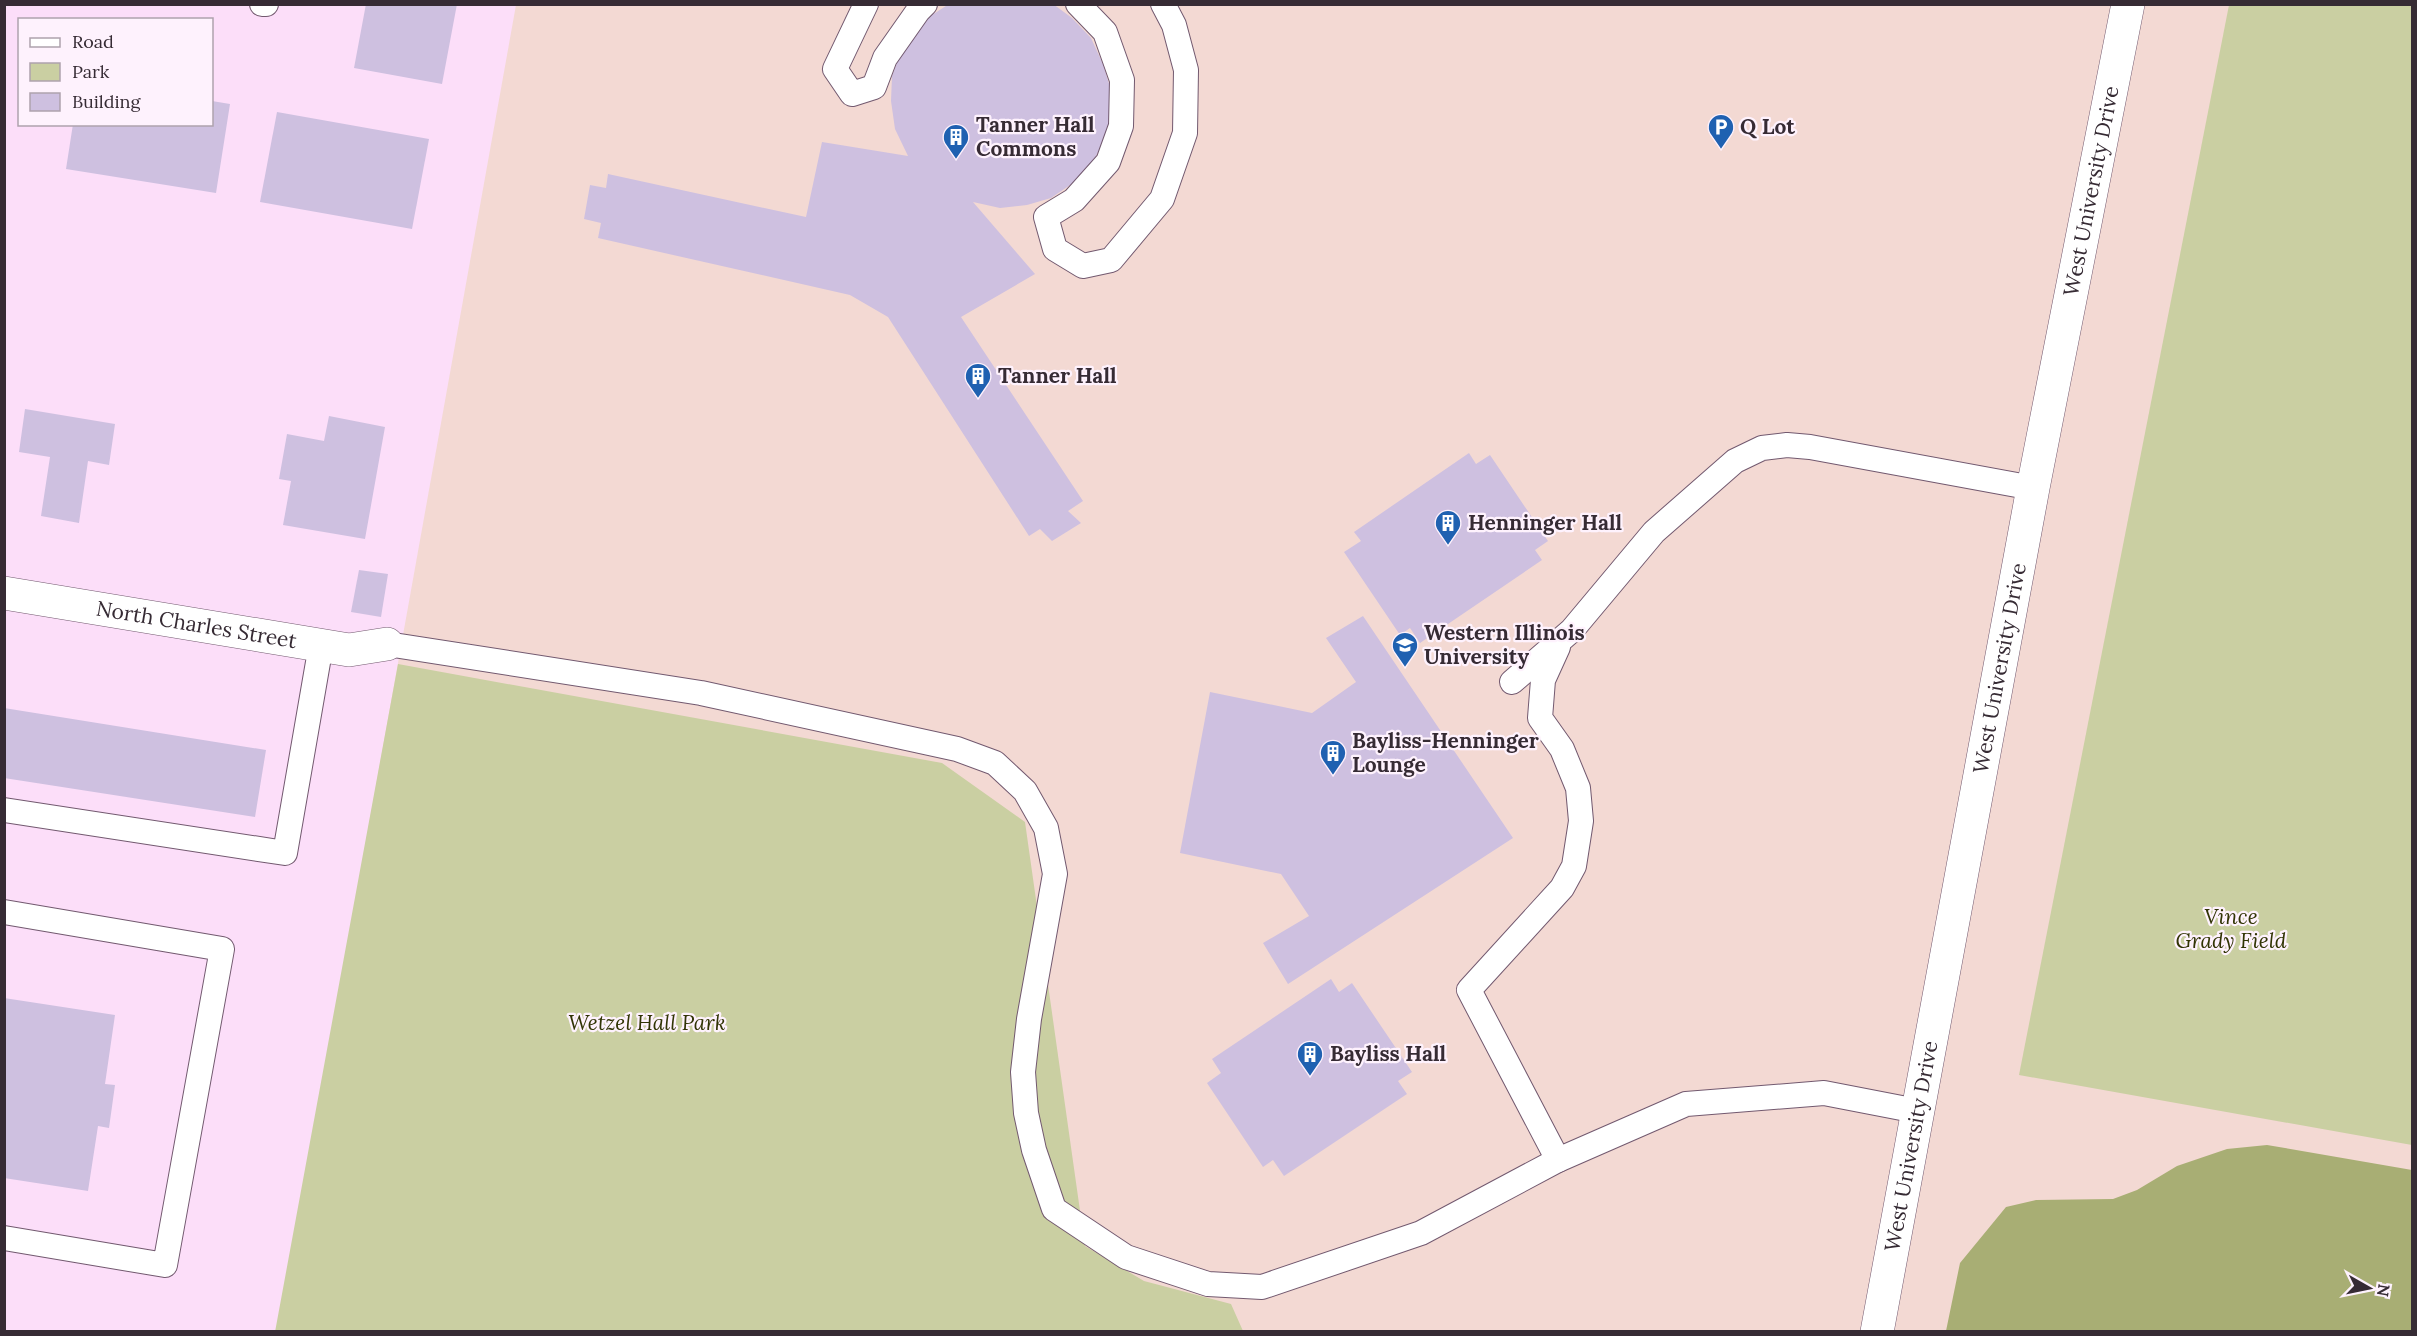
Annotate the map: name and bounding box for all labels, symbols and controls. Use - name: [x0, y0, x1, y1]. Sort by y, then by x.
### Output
- legend: [18, 18, 213, 126]
- text: Road: [72, 30, 114, 53]
- text: Park: [72, 60, 110, 83]
- street label: West University Drive: [2057, 83, 2125, 298]
- text: Building: [72, 90, 142, 113]
- place label: Tanner Hall Commons: [976, 111, 1095, 162]
- parking icon: Q Lot: [1706, 112, 1736, 150]
- place label: Q Lot: [1740, 113, 1795, 140]
- building icon: Tanner Hall Commons: [941, 122, 971, 160]
- building icon: Tanner Hall: [963, 361, 993, 399]
- place label: Tanner Hall: [998, 362, 1117, 389]
- building icon: Henninger Hall: [1433, 508, 1463, 546]
- place label: Henninger Hall: [1468, 509, 1622, 536]
- street label: West University Drive: [1967, 561, 2032, 776]
- street label: North Charles Street: [94, 594, 300, 654]
- place label: Western Illinois University: [1424, 619, 1585, 670]
- school or university icon: Western Illinois University: [1390, 630, 1420, 668]
- place label: Bayliss-Henninger Lounge: [1352, 727, 1539, 778]
- building icon: Bayliss-Henninger Lounge: [1318, 738, 1348, 776]
- park label: Vince Grady Field: [2176, 903, 2287, 954]
- park label: Wetzel Hall Park: [568, 1009, 726, 1036]
- building icon: Bayliss Hall: [1295, 1039, 1325, 1077]
- street label: West University Drive: [1878, 1039, 1944, 1254]
- place label: Bayliss Hall: [1330, 1040, 1447, 1067]
- north arrow: [2339, 1258, 2399, 1318]
- text: N: [2373, 1283, 2395, 1298]

